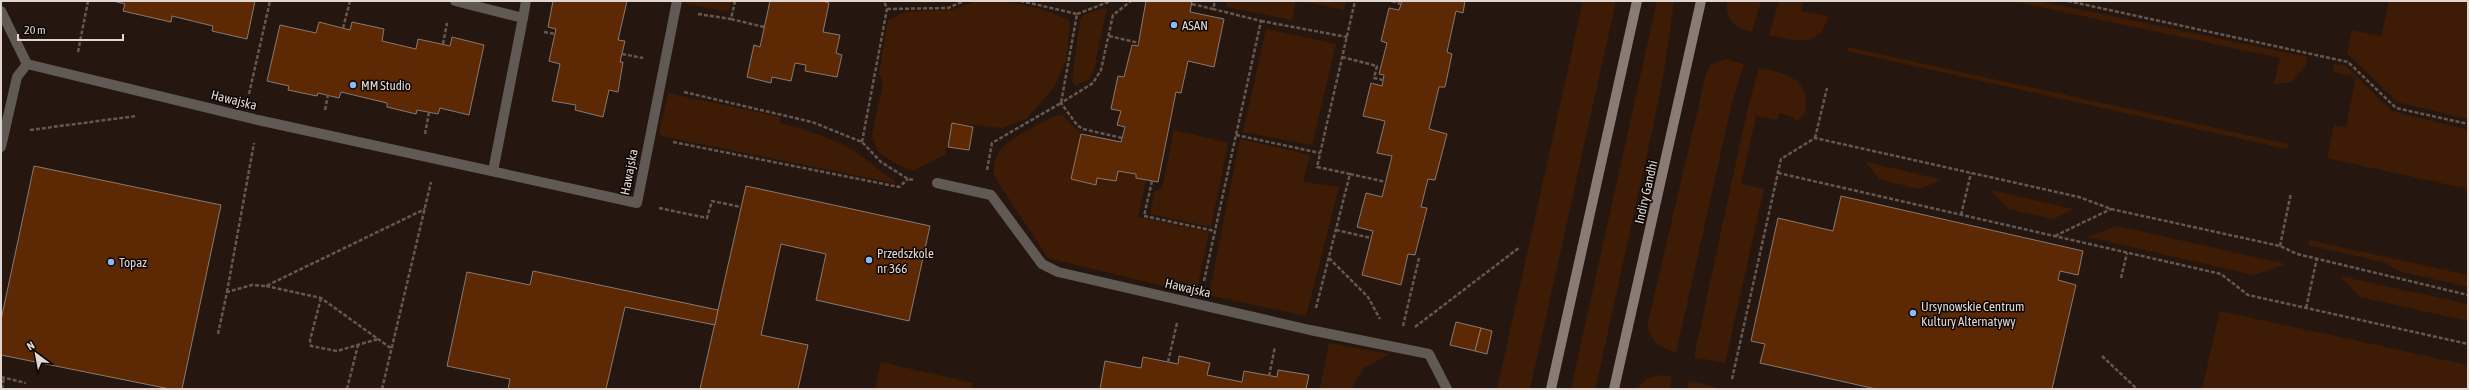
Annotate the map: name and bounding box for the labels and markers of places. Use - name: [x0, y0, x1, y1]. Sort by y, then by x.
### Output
- place label: ASAN: [1182, 18, 1208, 33]
- marker: ASAN: [1169, 20, 1179, 30]
- place label: MM Studio: [361, 78, 411, 93]
- marker: MM Studio: [348, 80, 358, 90]
- place label: Przedszkole nr 366: [877, 246, 934, 276]
- place label: Topaz: [119, 255, 147, 270]
- marker: Przedszkole nr 366: [864, 255, 874, 265]
- marker: Topaz: [106, 257, 116, 267]
- place label: Ursynowskie Centrum Kultury Alternatywy: [1921, 299, 2024, 329]
- marker: Ursynowskie Centrum Kultury Alternatywy: [1908, 308, 1918, 318]

